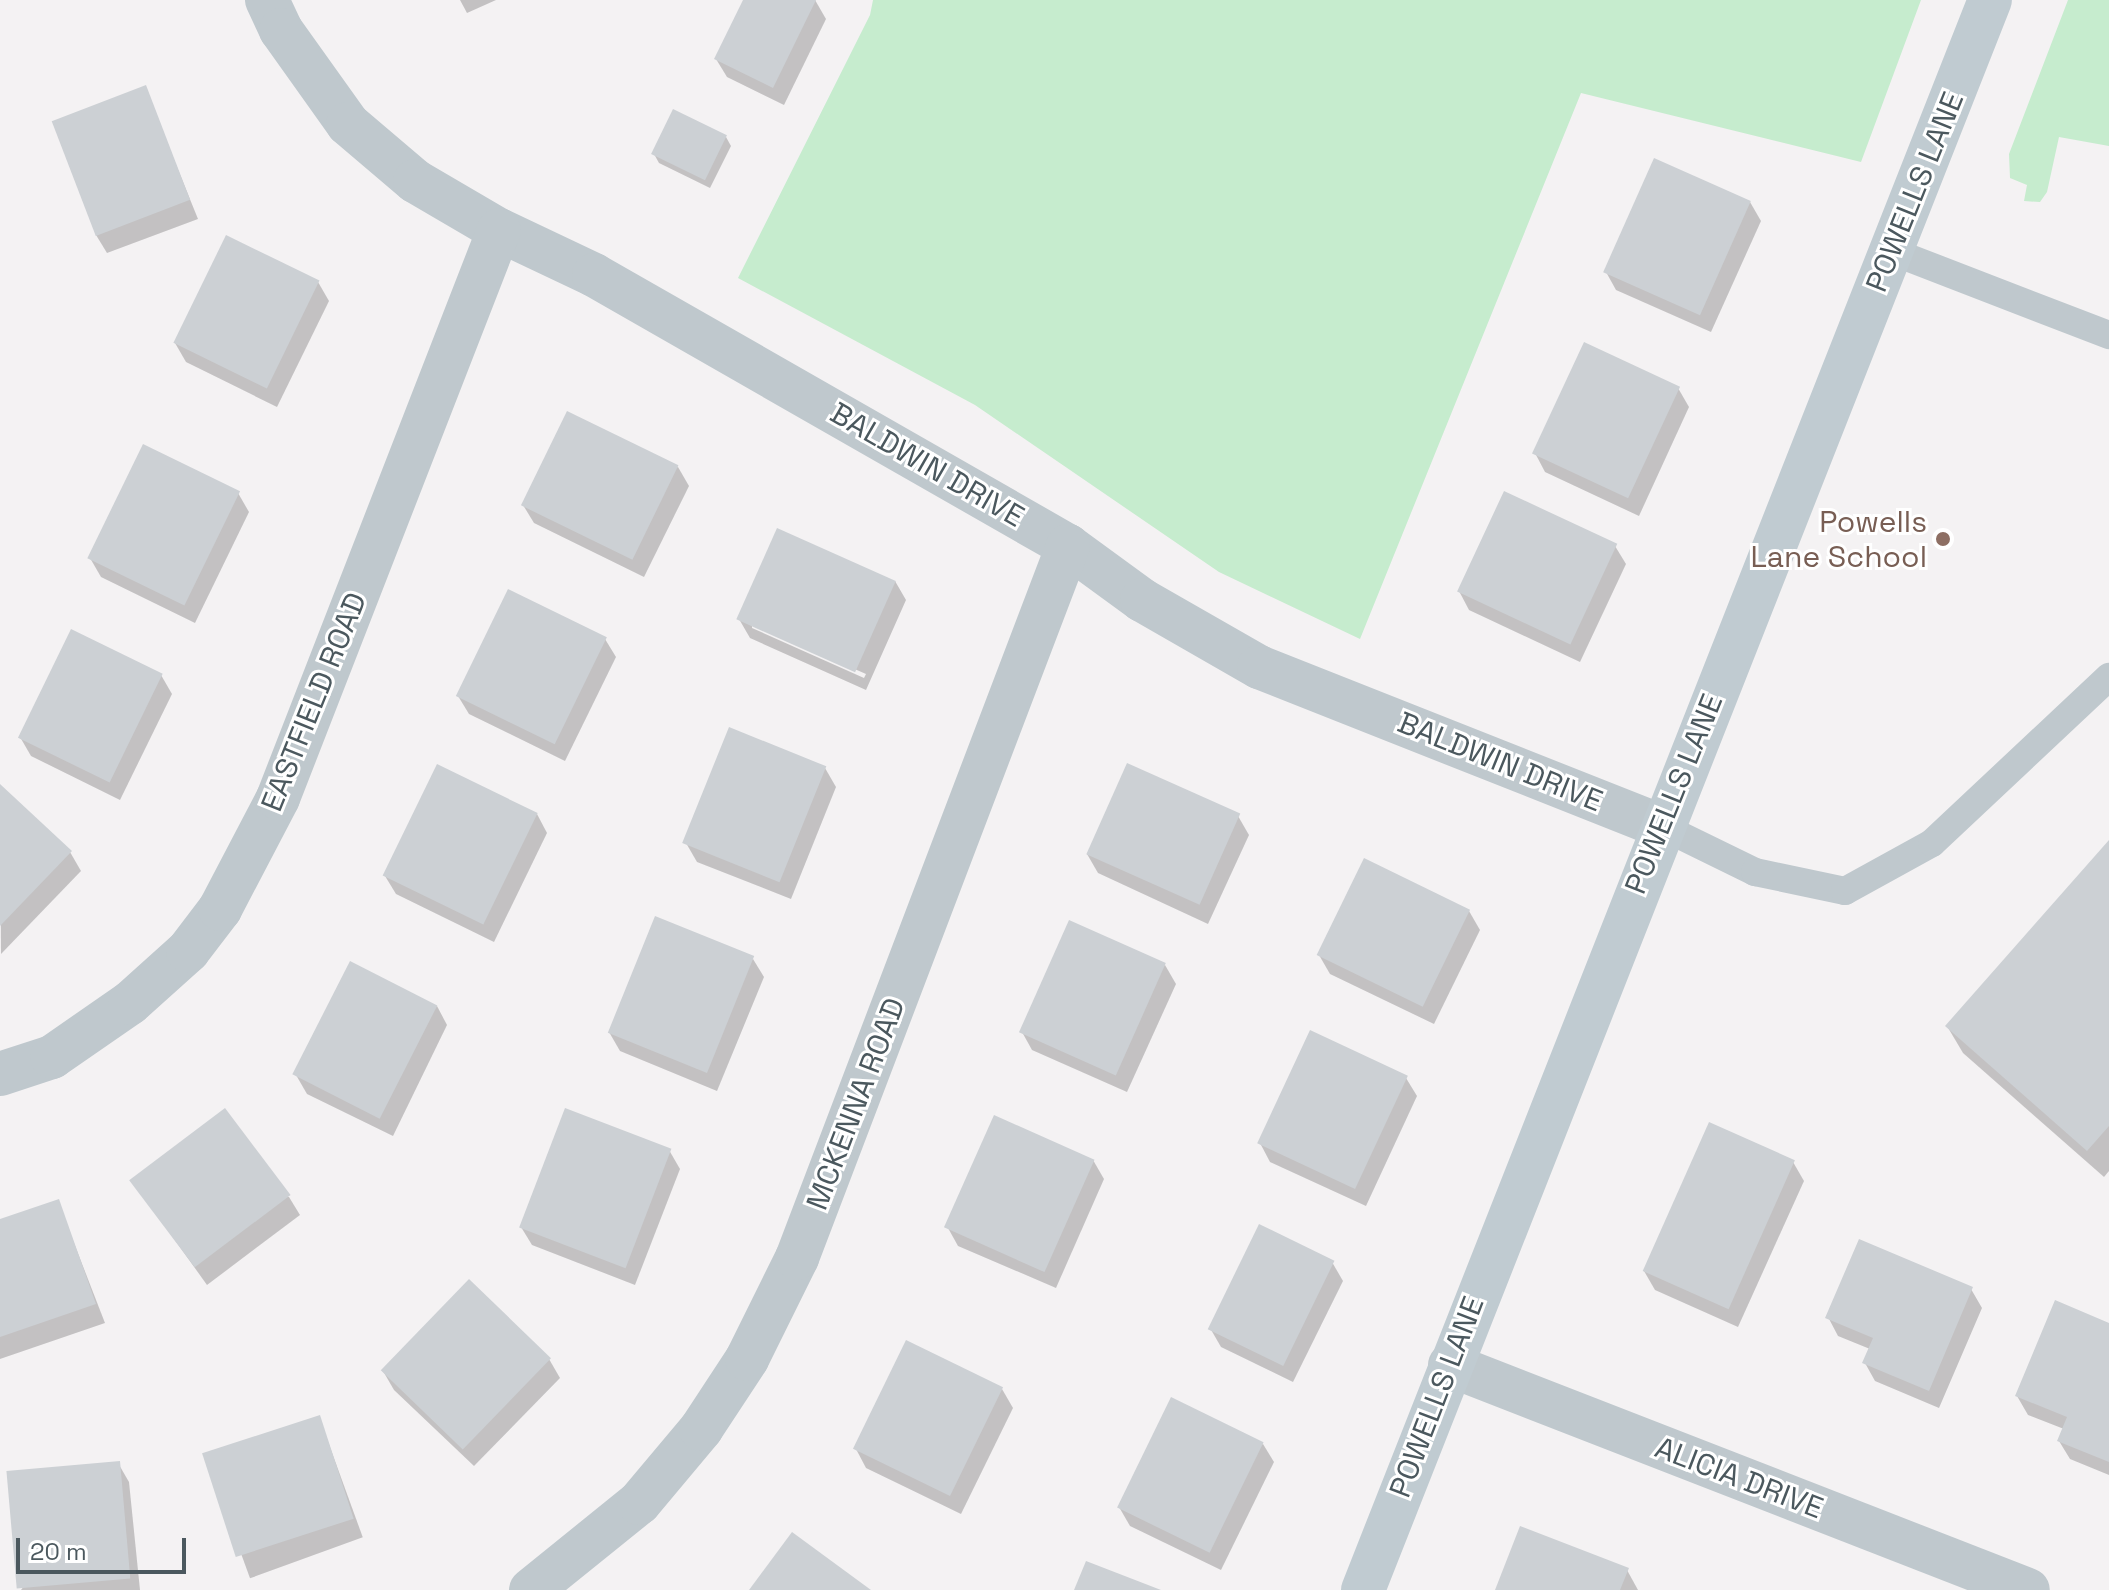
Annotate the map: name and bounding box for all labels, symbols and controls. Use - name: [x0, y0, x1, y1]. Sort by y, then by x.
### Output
- street label: POWELLS LANE: [1859, 87, 1971, 297]
- street label: BALDWIN DRIVE: [824, 395, 1030, 535]
- place label: Powells Lane School: [1750, 504, 1927, 574]
- marker: Powells Lane School: [1934, 530, 1952, 548]
- street label: EASTFIELD ROAD: [254, 587, 374, 817]
- street label: POWELLS LANE: [1618, 689, 1730, 899]
- street label: BALDWIN DRIVE: [1392, 705, 1608, 819]
- street label: MCKENNA ROAD: [799, 993, 913, 1215]
- street label: POWELLS LANE: [1382, 1292, 1492, 1502]
- street label: ALICIA DRIVE: [1650, 1429, 1828, 1527]
- scale bar: [20, 1522, 190, 1572]
- text: 20 m: [30, 1536, 87, 1567]

